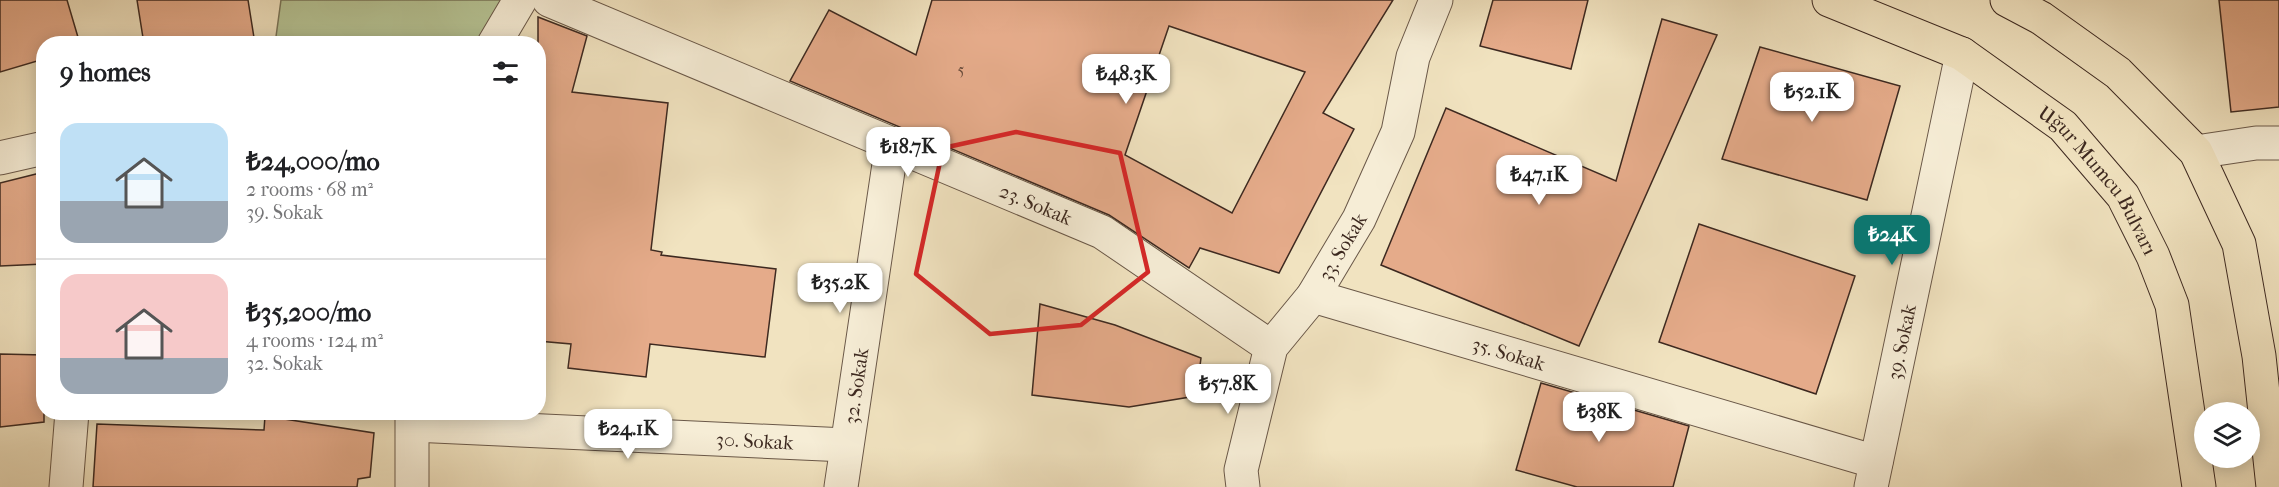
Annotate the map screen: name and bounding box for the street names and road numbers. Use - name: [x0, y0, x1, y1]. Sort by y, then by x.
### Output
- street label: Uğur Mumcu Bulvarı: [2034, 101, 2162, 259]
- street label: 23. Sokak: [996, 179, 1076, 230]
- street label: 33. Sokak: [1314, 209, 1372, 285]
- street label: 39. Sokak: [1883, 302, 1921, 382]
- street label: 35. Sokak: [1469, 333, 1549, 376]
- street label: 32. Sokak: [839, 346, 874, 426]
- street label: 30. Sokak: [715, 428, 795, 455]

